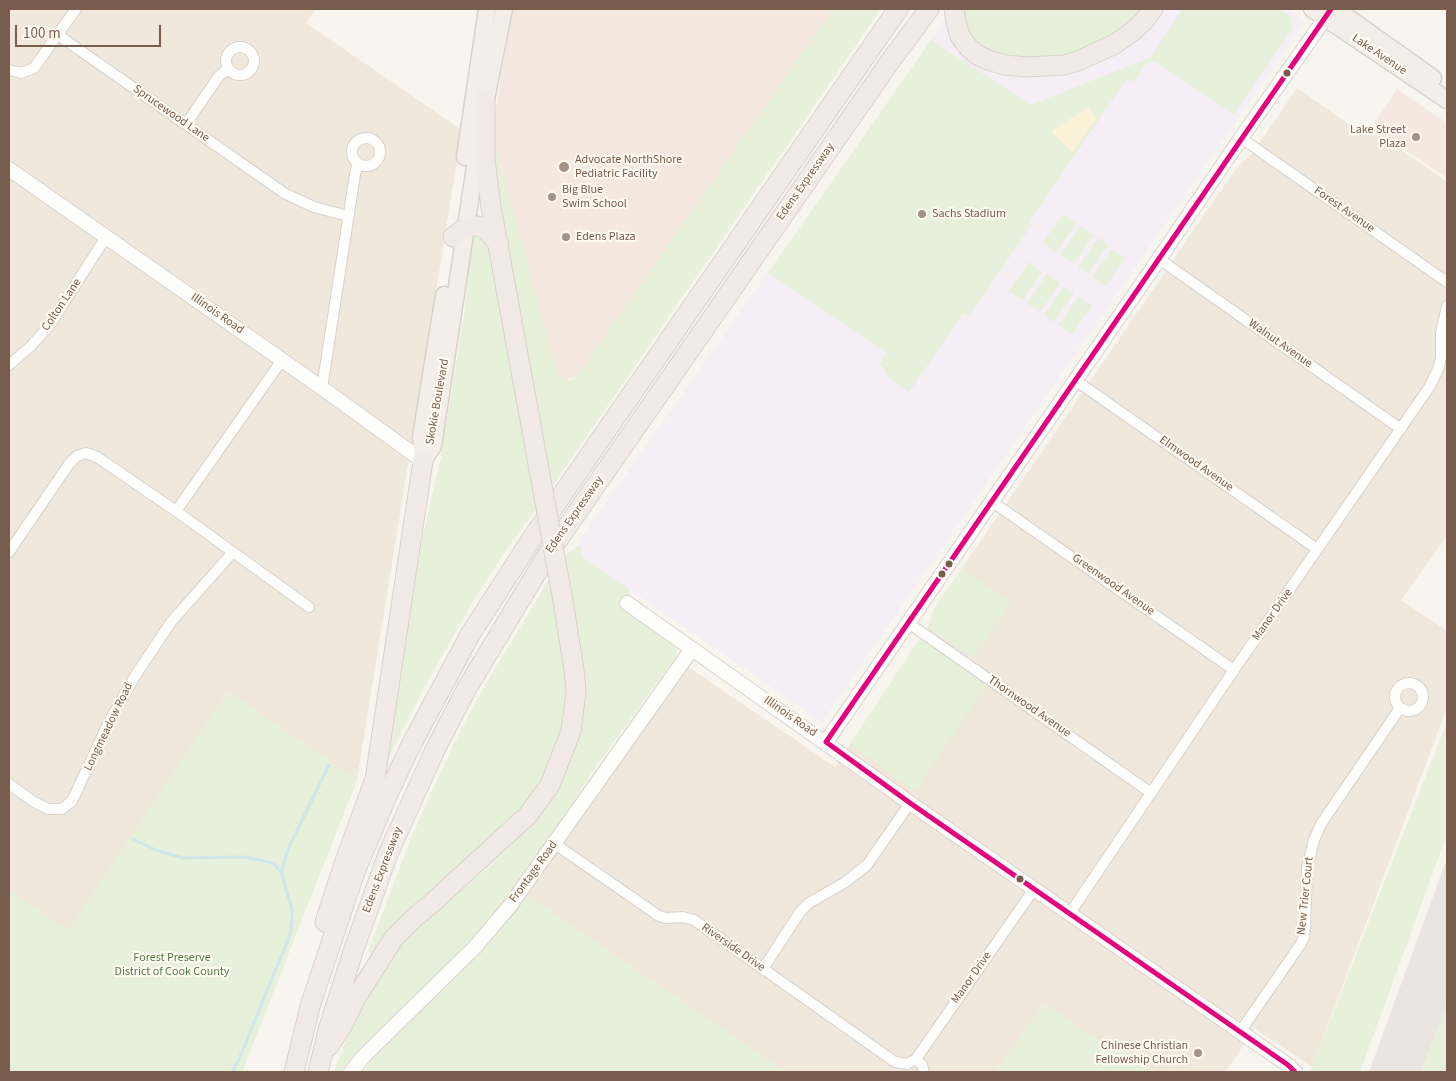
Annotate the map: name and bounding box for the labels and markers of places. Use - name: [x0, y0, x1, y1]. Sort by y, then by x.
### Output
- unlabelled marker: [1282, 68, 1292, 78]
- place label: Lake Street Plaza: [1350, 123, 1406, 151]
- marker: Lake Street Plaza: [1410, 131, 1422, 143]
- place label: Advocate NorthShore Pediatric Facility: [575, 153, 682, 181]
- marker: Advocate NorthShore Pediatric Facility: [557, 160, 571, 174]
- place label: Big Blue Swim School: [562, 183, 627, 211]
- marker: Big Blue Swim School: [546, 191, 558, 203]
- place label: Sachs Stadium: [932, 207, 1006, 221]
- marker: Sachs Stadium: [916, 208, 928, 220]
- place label: Edens Plaza: [576, 230, 636, 244]
- marker: Edens Plaza: [560, 231, 572, 243]
- unlabelled marker: [944, 559, 954, 569]
- unlabelled marker: [937, 569, 947, 579]
- unlabelled marker: [1015, 874, 1025, 884]
- place label: Chinese Christian Fellowship Church: [1096, 1039, 1188, 1067]
- marker: Chinese Christian Fellowship Church: [1192, 1047, 1204, 1059]

